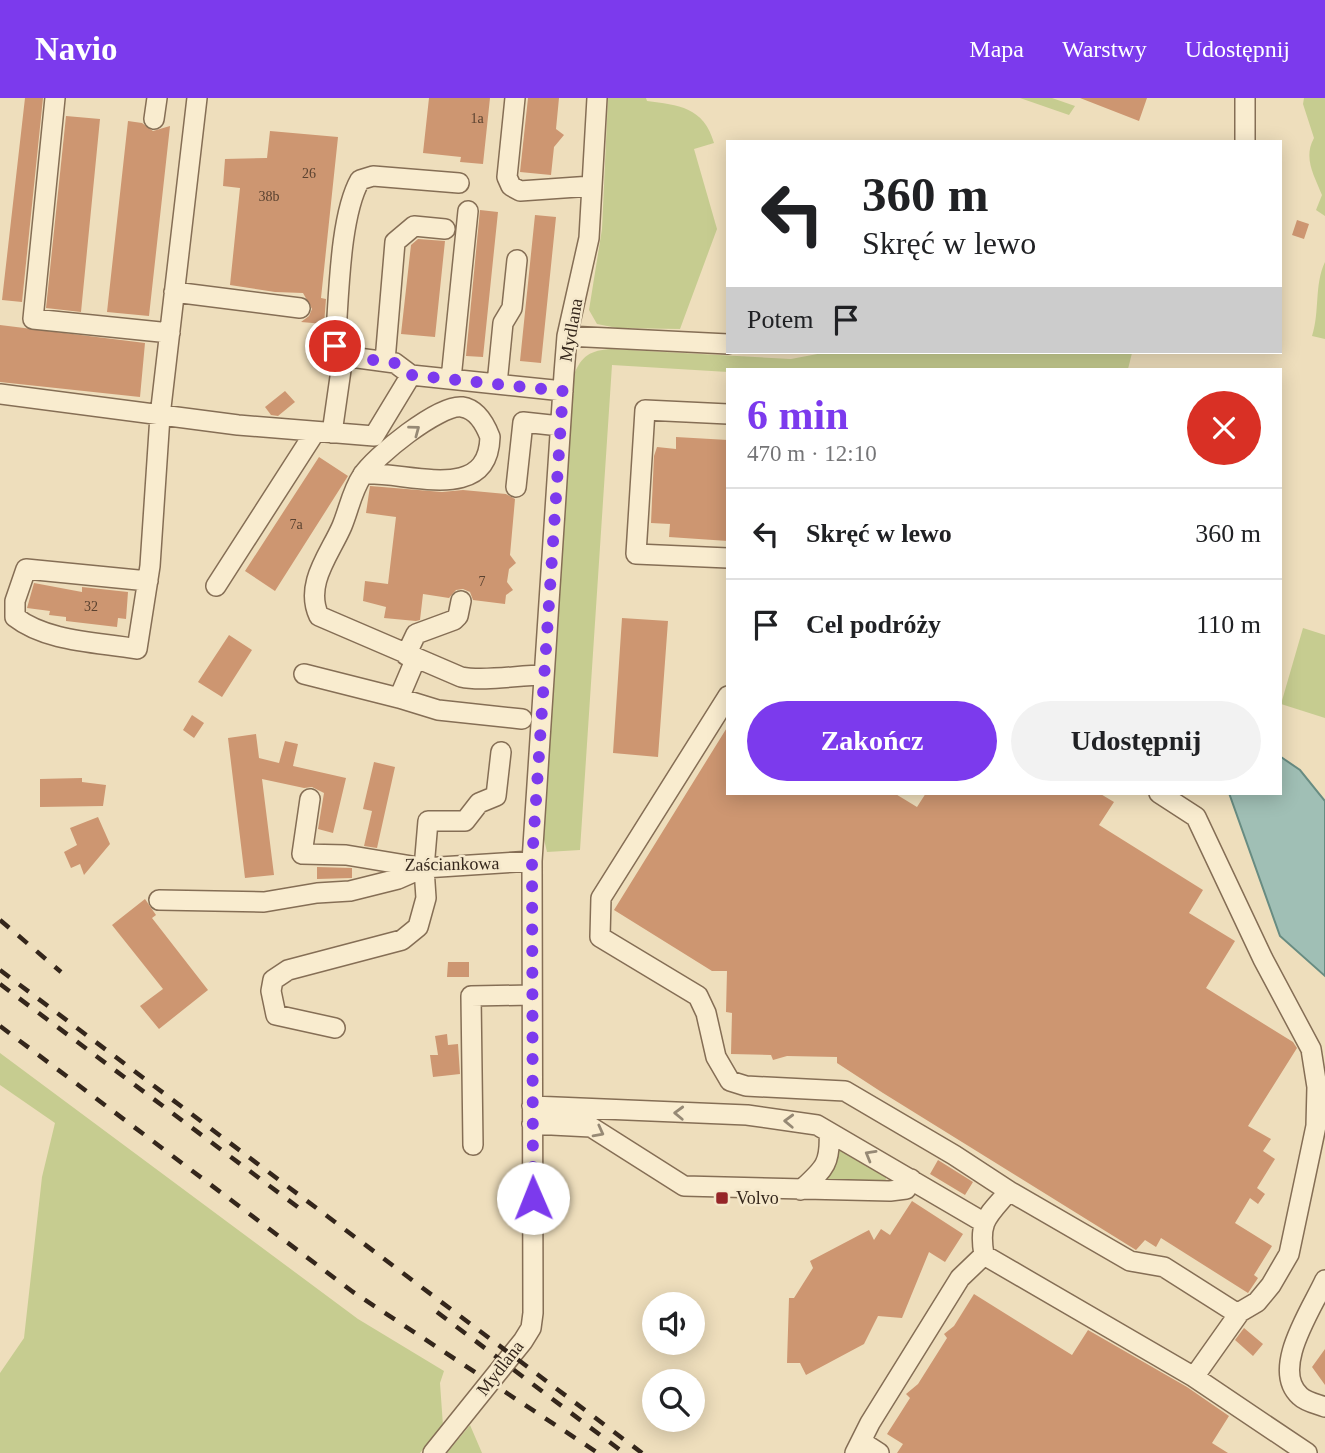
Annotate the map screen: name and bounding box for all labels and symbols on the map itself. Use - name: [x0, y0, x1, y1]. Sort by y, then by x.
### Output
- house number: 1a: [470, 111, 484, 126]
- house number: 26: [302, 166, 316, 181]
- house number: 38b: [259, 189, 280, 204]
- street label: Mydlana: [556, 297, 586, 363]
- pin: [305, 316, 365, 376]
- one-way arrow: [407, 425, 420, 438]
- house number: 7a: [289, 517, 303, 532]
- house number: 7: [479, 574, 486, 589]
- house number: 32: [84, 599, 98, 614]
- street label: Zaściankowa: [404, 853, 500, 875]
- one-way arrow: [673, 1106, 684, 1121]
- one-way arrow: [783, 1113, 794, 1129]
- one-way arrow: [592, 1124, 604, 1137]
- one-way arrow: [865, 1151, 878, 1164]
- position arrow: [496, 1161, 570, 1235]
- place label: Volvo: [736, 1188, 779, 1208]
- marker: Volvo: [714, 1190, 730, 1206]
- street label: Mydlana: [472, 1337, 528, 1399]

